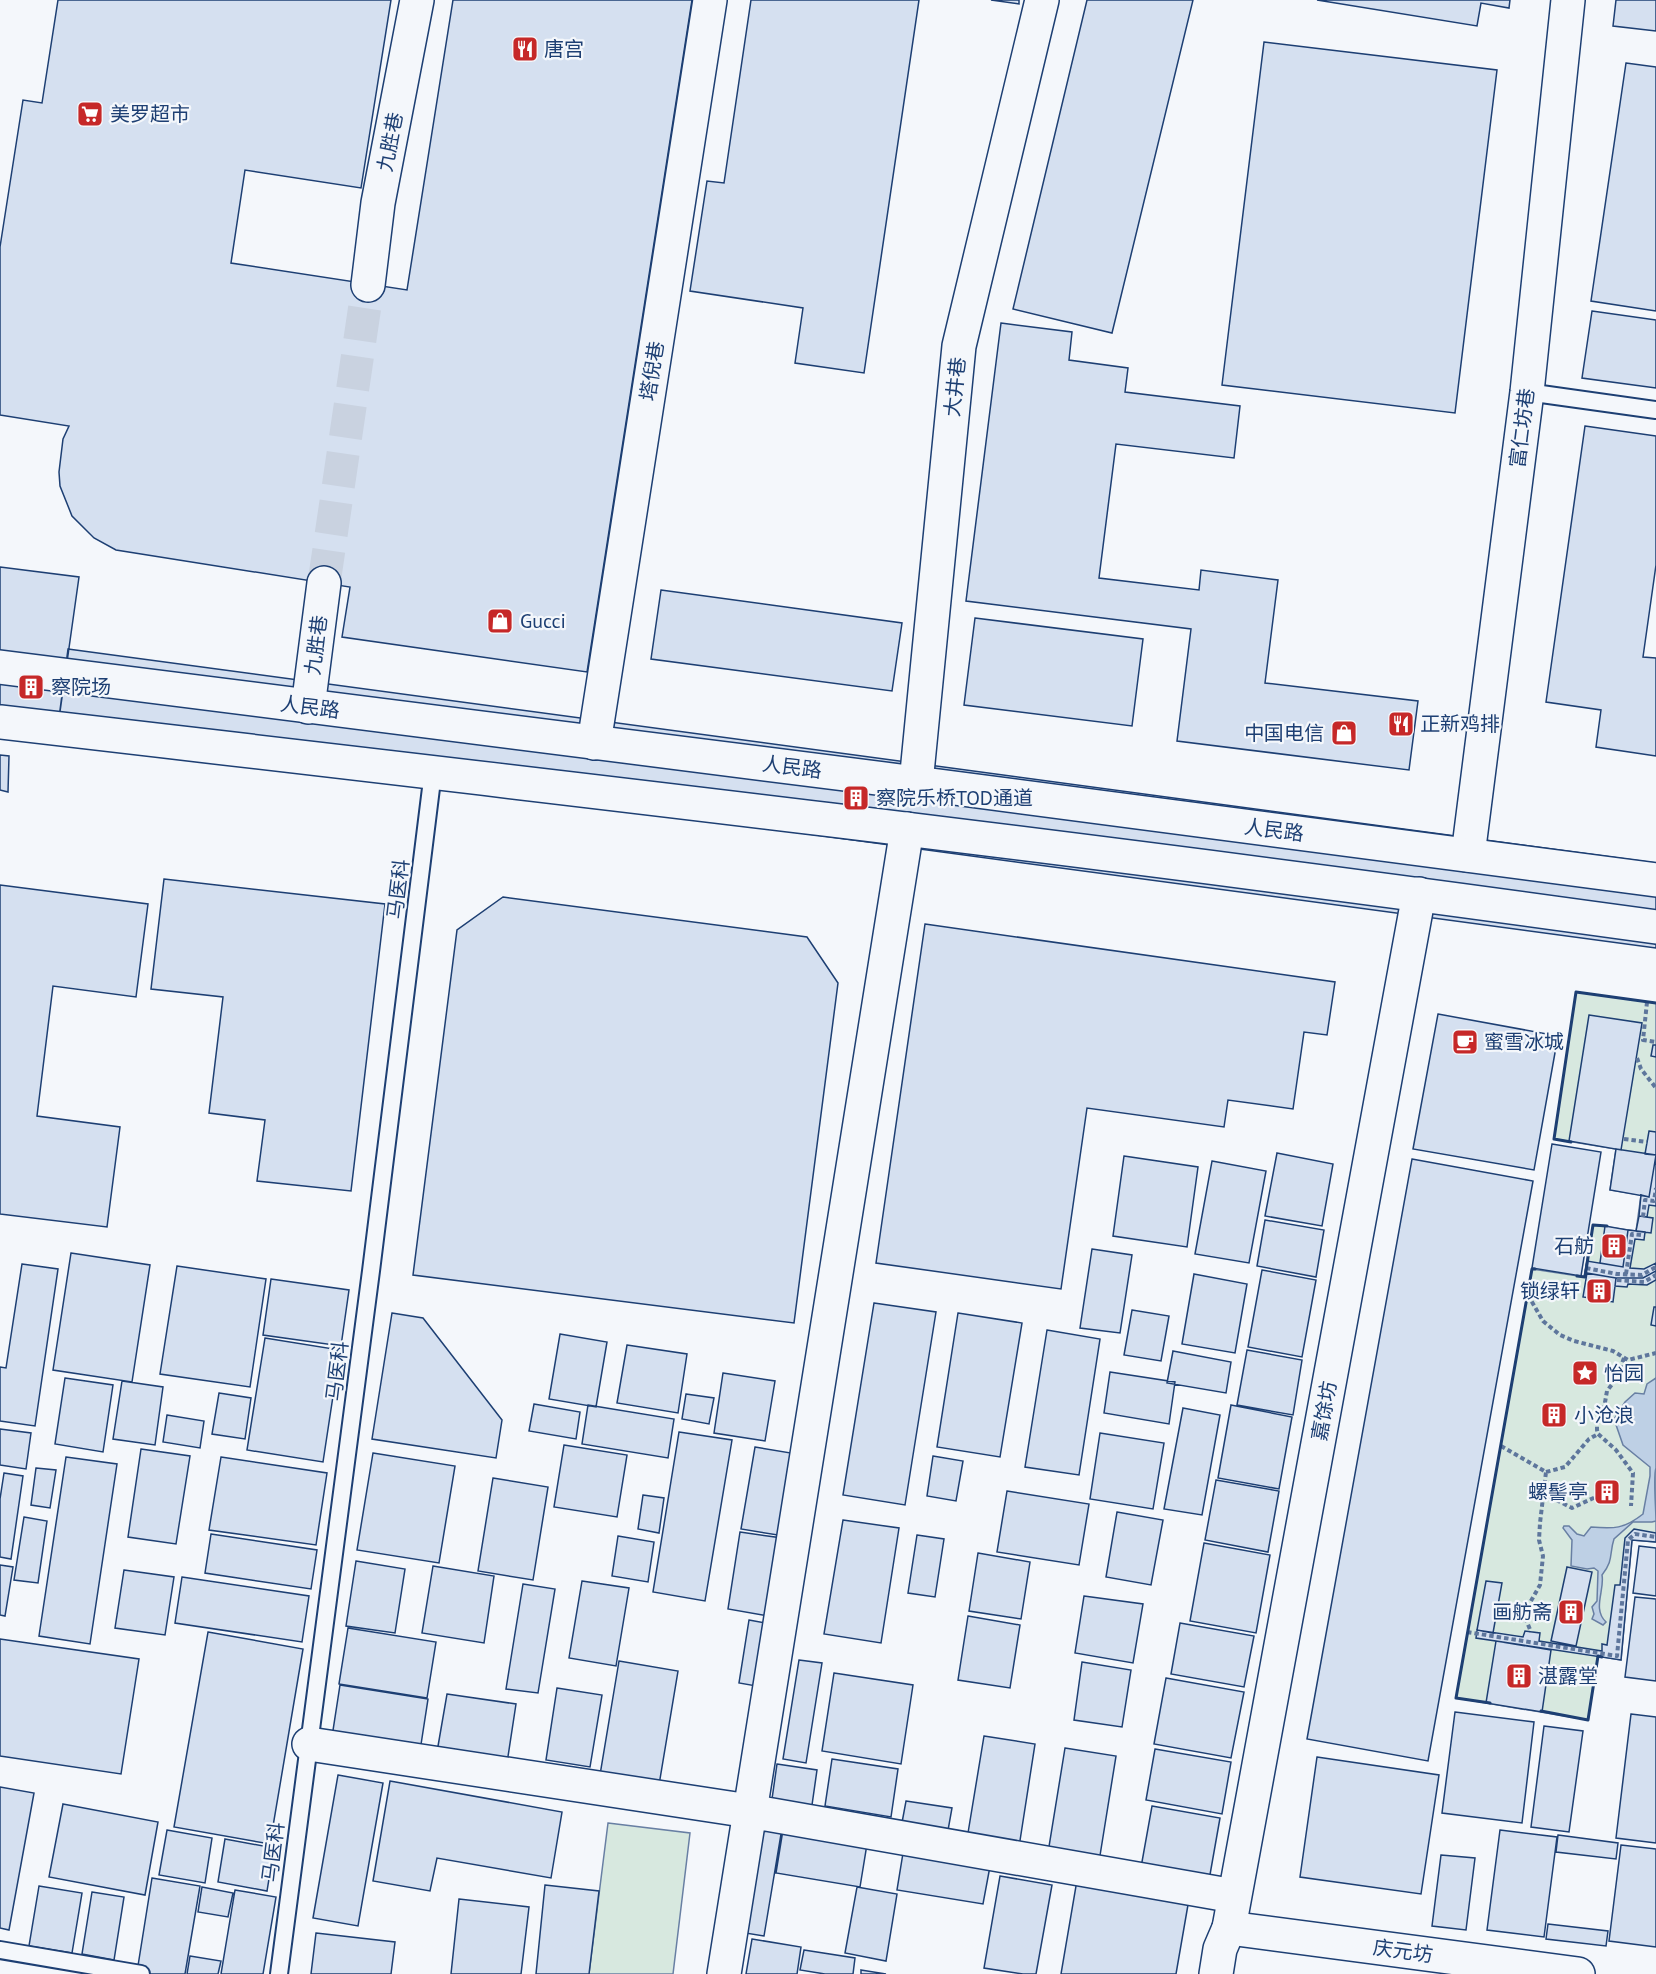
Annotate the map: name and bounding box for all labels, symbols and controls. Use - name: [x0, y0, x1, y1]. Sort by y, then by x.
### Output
- restaurant icon: 唐宫: [510, 34, 540, 64]
- place label: 唐宫: [544, 36, 584, 62]
- supermarket icon: 美罗超市: [75, 99, 105, 129]
- place label: 美罗超市: [110, 101, 190, 127]
- street label: 九胜巷: [372, 110, 408, 174]
- street label: 塔倪巷: [634, 339, 670, 403]
- street label: 大井巷: [939, 356, 971, 418]
- street label: 富仁坊巷: [1504, 387, 1540, 469]
- shop icon: Gucci: [485, 606, 515, 636]
- place label: Gucci: [520, 608, 566, 634]
- street label: 九胜巷: [299, 614, 333, 676]
- building icon: 察院场: [16, 672, 46, 702]
- place label: 察院场: [51, 674, 111, 700]
- street label: 人民路: [279, 690, 341, 724]
- restaurant icon: 正新鸡排: [1386, 709, 1416, 739]
- place label: 正新鸡排: [1420, 711, 1500, 737]
- shop icon: 中国电信: [1329, 718, 1359, 748]
- place label: 中国电信: [1244, 720, 1324, 746]
- street label: 人民路: [761, 750, 823, 784]
- building icon: 察院乐桥TOD通道: [841, 783, 871, 813]
- place label: 察院乐桥TOD通道: [876, 785, 1033, 811]
- street label: 人民路: [1243, 813, 1305, 847]
- street label: 马医科: [381, 858, 415, 920]
- cafe icon: 蜜雪冰城: [1450, 1027, 1480, 1057]
- place label: 蜜雪冰城: [1484, 1029, 1564, 1055]
- building icon: 石舫: [1599, 1231, 1629, 1261]
- place label: 石舫: [1554, 1233, 1594, 1259]
- building icon: 锁绿轩: [1584, 1276, 1614, 1306]
- place label: 锁绿轩: [1520, 1278, 1580, 1304]
- street label: 马医科: [320, 1340, 354, 1402]
- place icon: 怡园: [1570, 1358, 1600, 1388]
- place label: 怡园: [1604, 1360, 1644, 1386]
- street label: 嘉馀坊: [1306, 1379, 1342, 1443]
- building icon: 小沧浪: [1539, 1400, 1569, 1430]
- place label: 小沧浪: [1574, 1402, 1634, 1428]
- building icon: 螺髻亭: [1592, 1477, 1622, 1507]
- place label: 螺髻亭: [1528, 1479, 1588, 1505]
- building icon: 画舫斋: [1556, 1597, 1586, 1627]
- place label: 画舫斋: [1492, 1599, 1552, 1625]
- building icon: 湛露堂: [1504, 1661, 1534, 1691]
- place label: 湛露堂: [1538, 1663, 1598, 1689]
- street label: 马医科: [256, 1821, 290, 1883]
- street label: 庆元坊: [1371, 1934, 1435, 1968]

